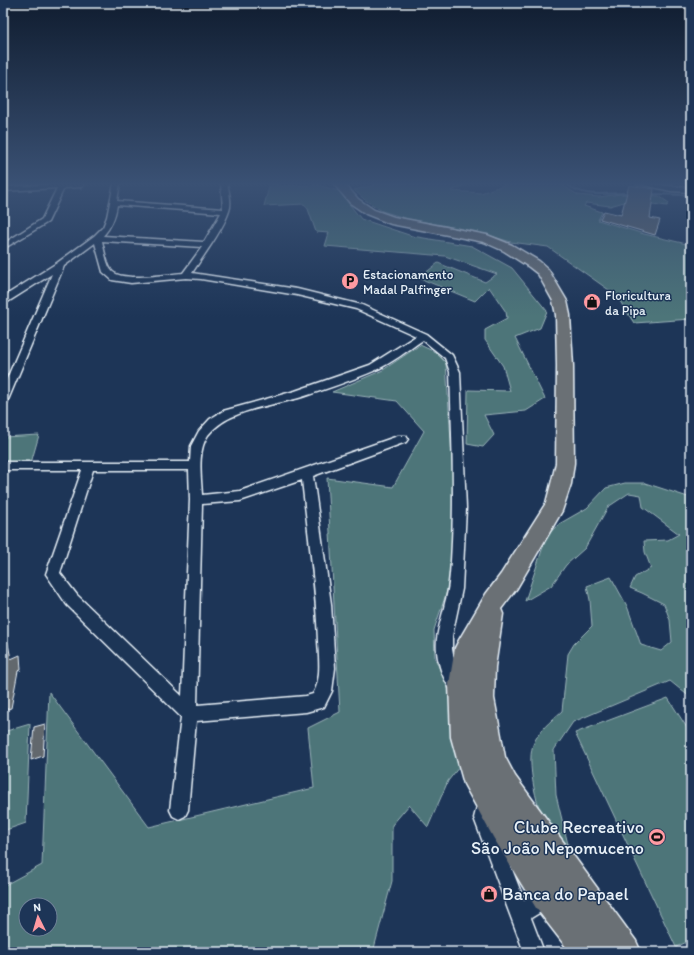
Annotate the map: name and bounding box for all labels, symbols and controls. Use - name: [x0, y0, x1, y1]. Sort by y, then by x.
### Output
- place label: Estacionamento Madal Palfinger: [363, 267, 454, 297]
- parking icon: Estacionamento Madal Palfinger: [340, 271, 360, 291]
- place label: Floricultura da Pipa: [605, 288, 671, 318]
- shop icon: Floricultura da Pipa: [582, 292, 602, 312]
- place label: Clube Recreativo São João Nepomuceno: [471, 816, 644, 859]
- sports icon: Clube Recreativo São João Nepomuceno: [647, 827, 667, 847]
- place label: Banca do Papael: [502, 883, 629, 905]
- shop icon: Banca do Papael: [479, 884, 499, 904]
- north arrow: [18, 897, 58, 937]
- text: N: [33, 901, 41, 914]

